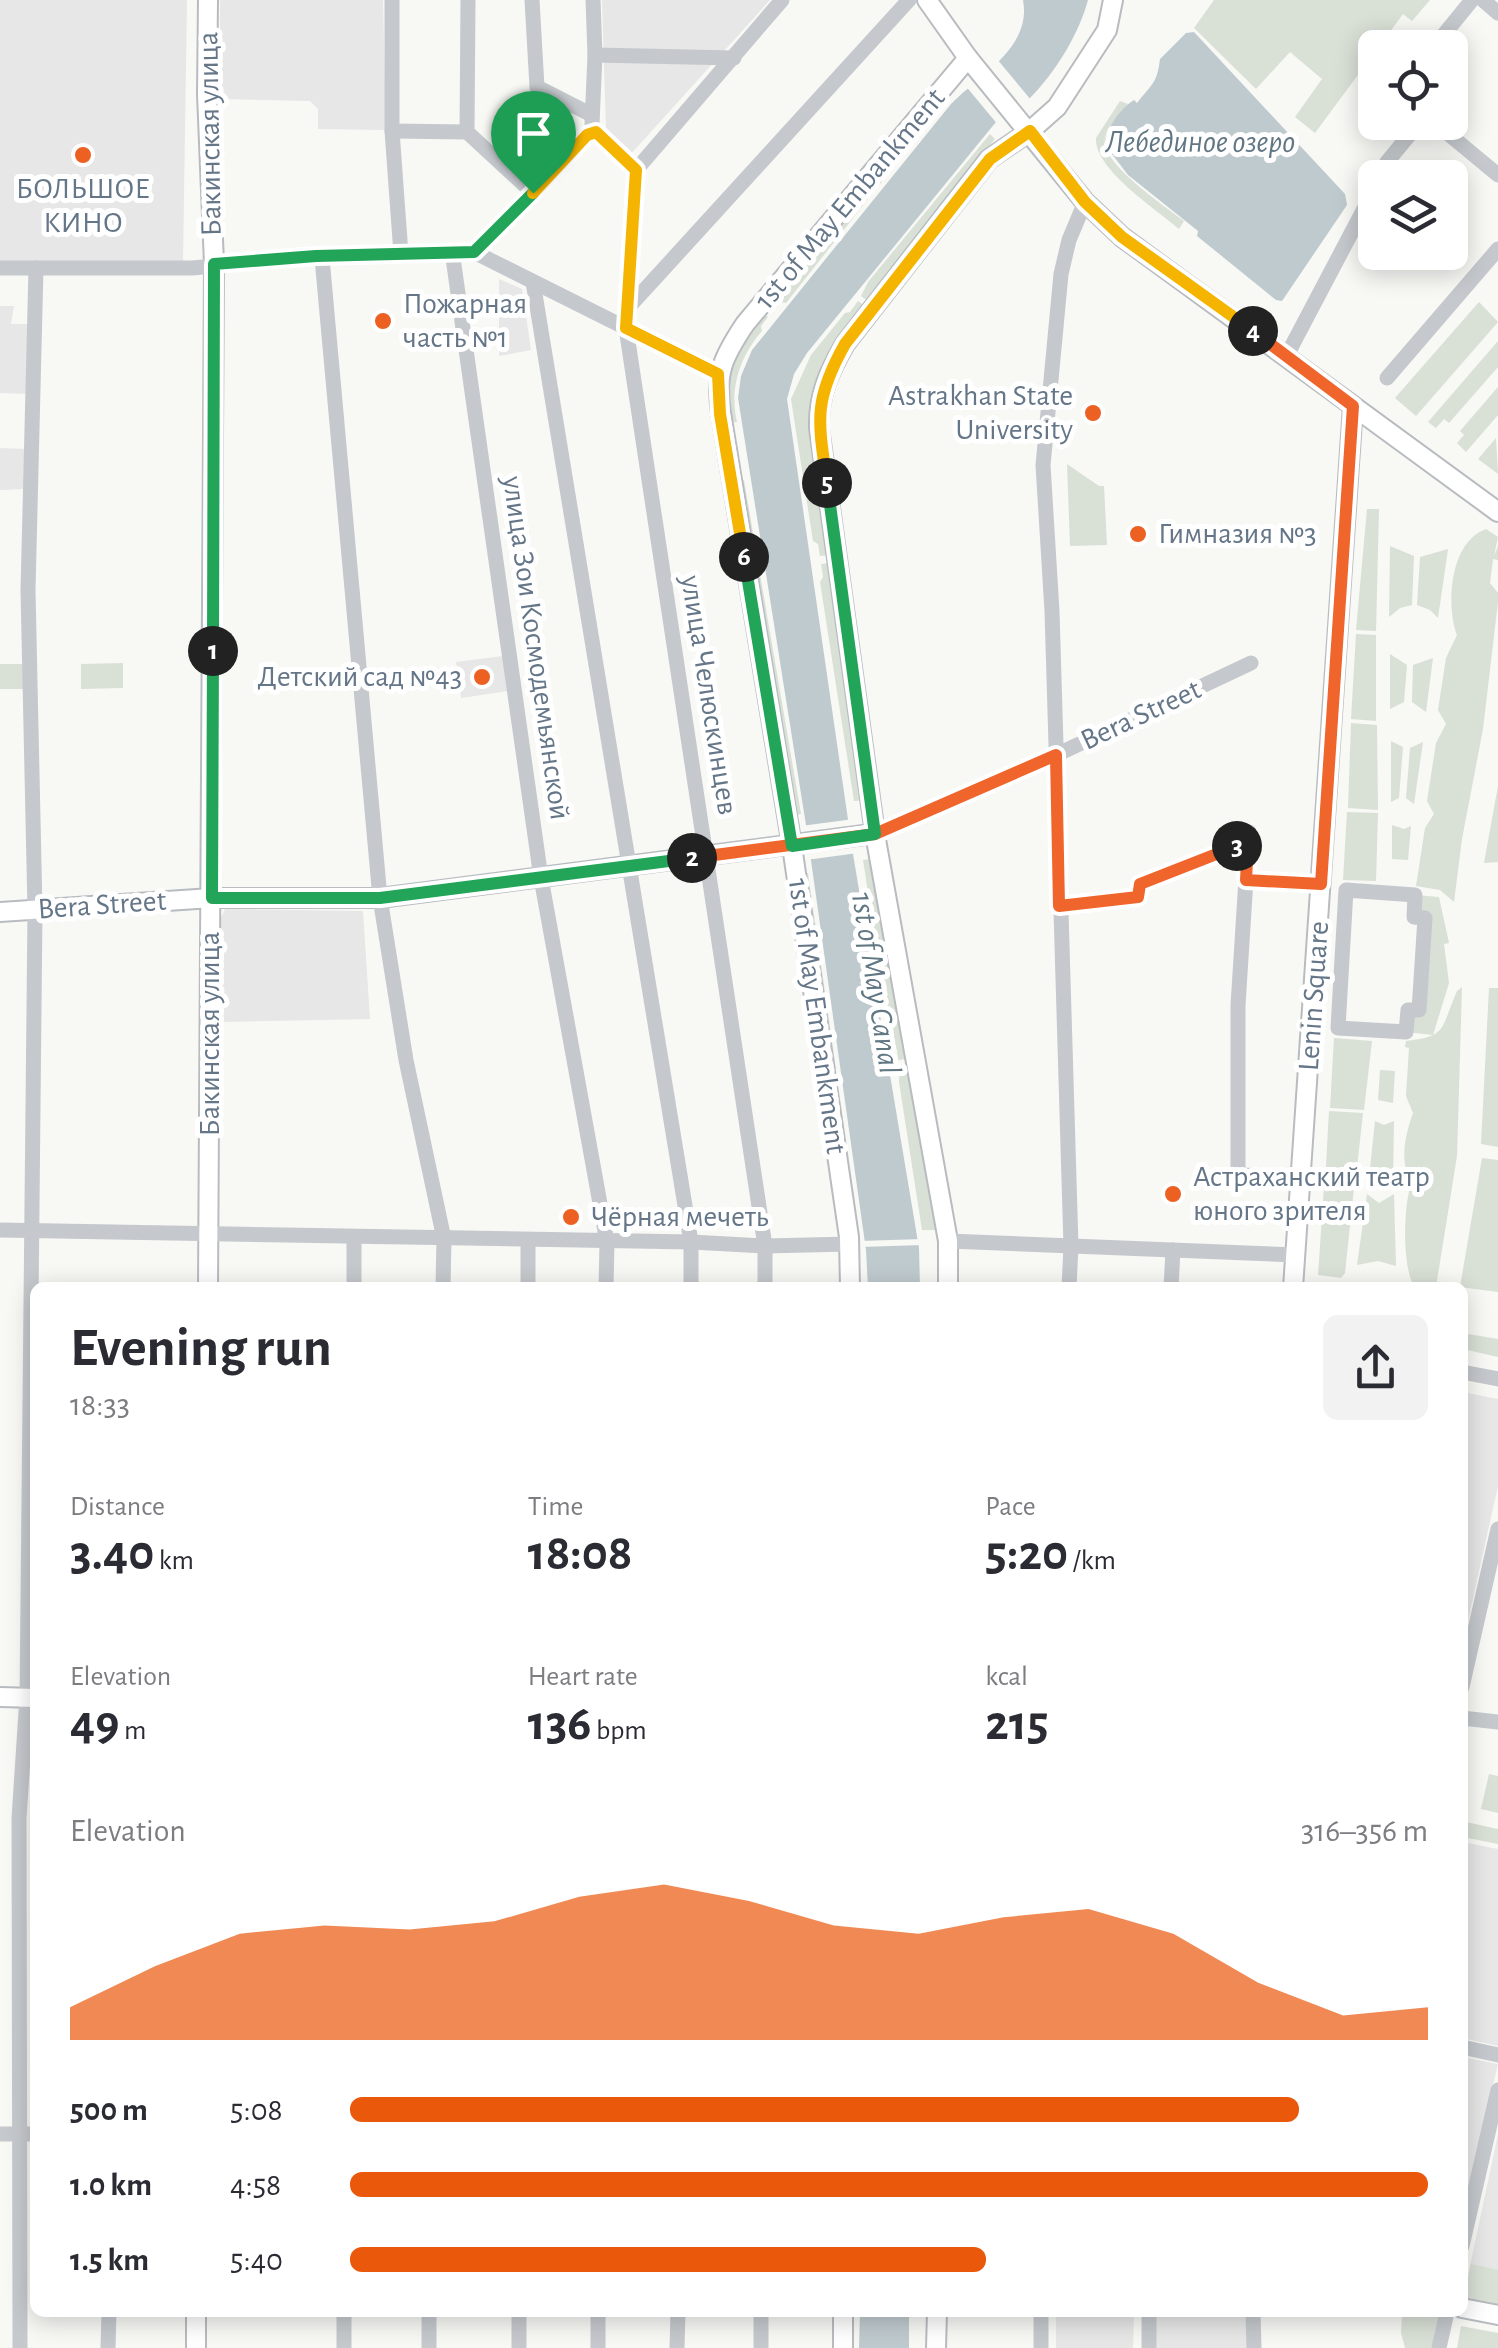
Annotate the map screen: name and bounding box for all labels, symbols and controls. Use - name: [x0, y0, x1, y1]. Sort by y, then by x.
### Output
- map controls: [1358, 30, 1468, 270]
- button: locate: [1358, 30, 1468, 140]
- street label: Бакинская улица: [193, 31, 227, 237]
- street label: 1st of May Embankment: [749, 83, 951, 315]
- pin: [491, 91, 576, 194]
- icon: arrive: [506, 106, 561, 161]
- water label: Лебединое озеро: [1104, 126, 1295, 159]
- marker: БОЛЬШОЕ КИНО: [72, 144, 94, 166]
- button: layers: [1358, 160, 1468, 270]
- place label: БОЛЬШОЕ КИНО: [16, 174, 150, 238]
- place label: Пожарная часть №1: [403, 289, 527, 353]
- pin: 4: [1228, 306, 1278, 356]
- marker: Пожарная часть №1: [372, 310, 394, 332]
- text: 4: [1246, 317, 1260, 345]
- place label: Astrakhan State University: [888, 381, 1073, 445]
- marker: Astrakhan State University: [1082, 402, 1104, 424]
- pin: 5: [802, 458, 852, 508]
- text: 5: [821, 469, 833, 497]
- street label: улица Зои Космодемьянской: [497, 473, 575, 822]
- place label: Гимназия №3: [1158, 519, 1317, 549]
- marker: Гимназия №3: [1127, 523, 1149, 545]
- pin: 6: [719, 532, 769, 582]
- text: 6: [737, 543, 751, 571]
- street label: улица Челюскинцев: [675, 572, 743, 817]
- pin: 1: [188, 626, 238, 676]
- text: 1: [208, 637, 218, 665]
- place label: Детский сад №43: [258, 662, 462, 692]
- marker: Детский сад №43: [471, 666, 493, 688]
- street label: Bera Street: [1076, 674, 1206, 756]
- pin: 3: [1212, 821, 1262, 871]
- text: 3: [1231, 832, 1243, 860]
- pin: 2: [667, 833, 717, 883]
- text: 2: [685, 844, 699, 872]
- street label: 1st of May Embankment: [783, 876, 851, 1156]
- street label: Bera Street: [37, 886, 168, 924]
- water label: 1st of May Canal: [846, 890, 906, 1076]
- street label: Lenin Square: [1294, 920, 1334, 1072]
- street label: Бакинская улица: [195, 932, 225, 1136]
- place label: Астраханский театр юного зрителя: [1193, 1162, 1430, 1226]
- marker: Астраханский театр юного зрителя: [1162, 1183, 1184, 1205]
- place label: Чёрная мечеть: [591, 1202, 769, 1232]
- marker: Чёрная мечеть: [560, 1206, 582, 1228]
- button: share: [1323, 1315, 1428, 1420]
- text: Evening run: [70, 1321, 332, 1376]
- text: 18:33: [70, 1389, 130, 1421]
- text: Distance: [70, 1493, 165, 1521]
- text: Time: [528, 1493, 583, 1521]
- text: Pace: [985, 1493, 1036, 1521]
- text: 3.40: [70, 1529, 154, 1579]
- text: 18:08: [528, 1529, 632, 1579]
- text: 5:20: [985, 1529, 1068, 1579]
- text: km: [154, 1547, 194, 1575]
- text: /km: [1068, 1547, 1116, 1575]
- text: Elevation: [70, 1663, 171, 1691]
- text: Heart rate: [528, 1663, 638, 1691]
- text: kcal: [985, 1663, 1028, 1691]
- text: 49: [70, 1699, 119, 1749]
- text: 136: [528, 1699, 591, 1749]
- text: 215: [985, 1699, 1048, 1749]
- text: m: [119, 1717, 146, 1745]
- text: bpm: [591, 1717, 647, 1745]
- text: Elevation: [70, 1815, 186, 1847]
- text: 316–356 m: [1301, 1815, 1428, 1847]
- text: 500 m: [70, 2094, 148, 2126]
- text: 5:08: [230, 2094, 283, 2126]
- text: 1.0 km: [70, 2169, 152, 2201]
- text: 4:58: [230, 2169, 281, 2201]
- text: 1.5 km: [70, 2244, 149, 2276]
- text: 5:40: [230, 2244, 283, 2276]

